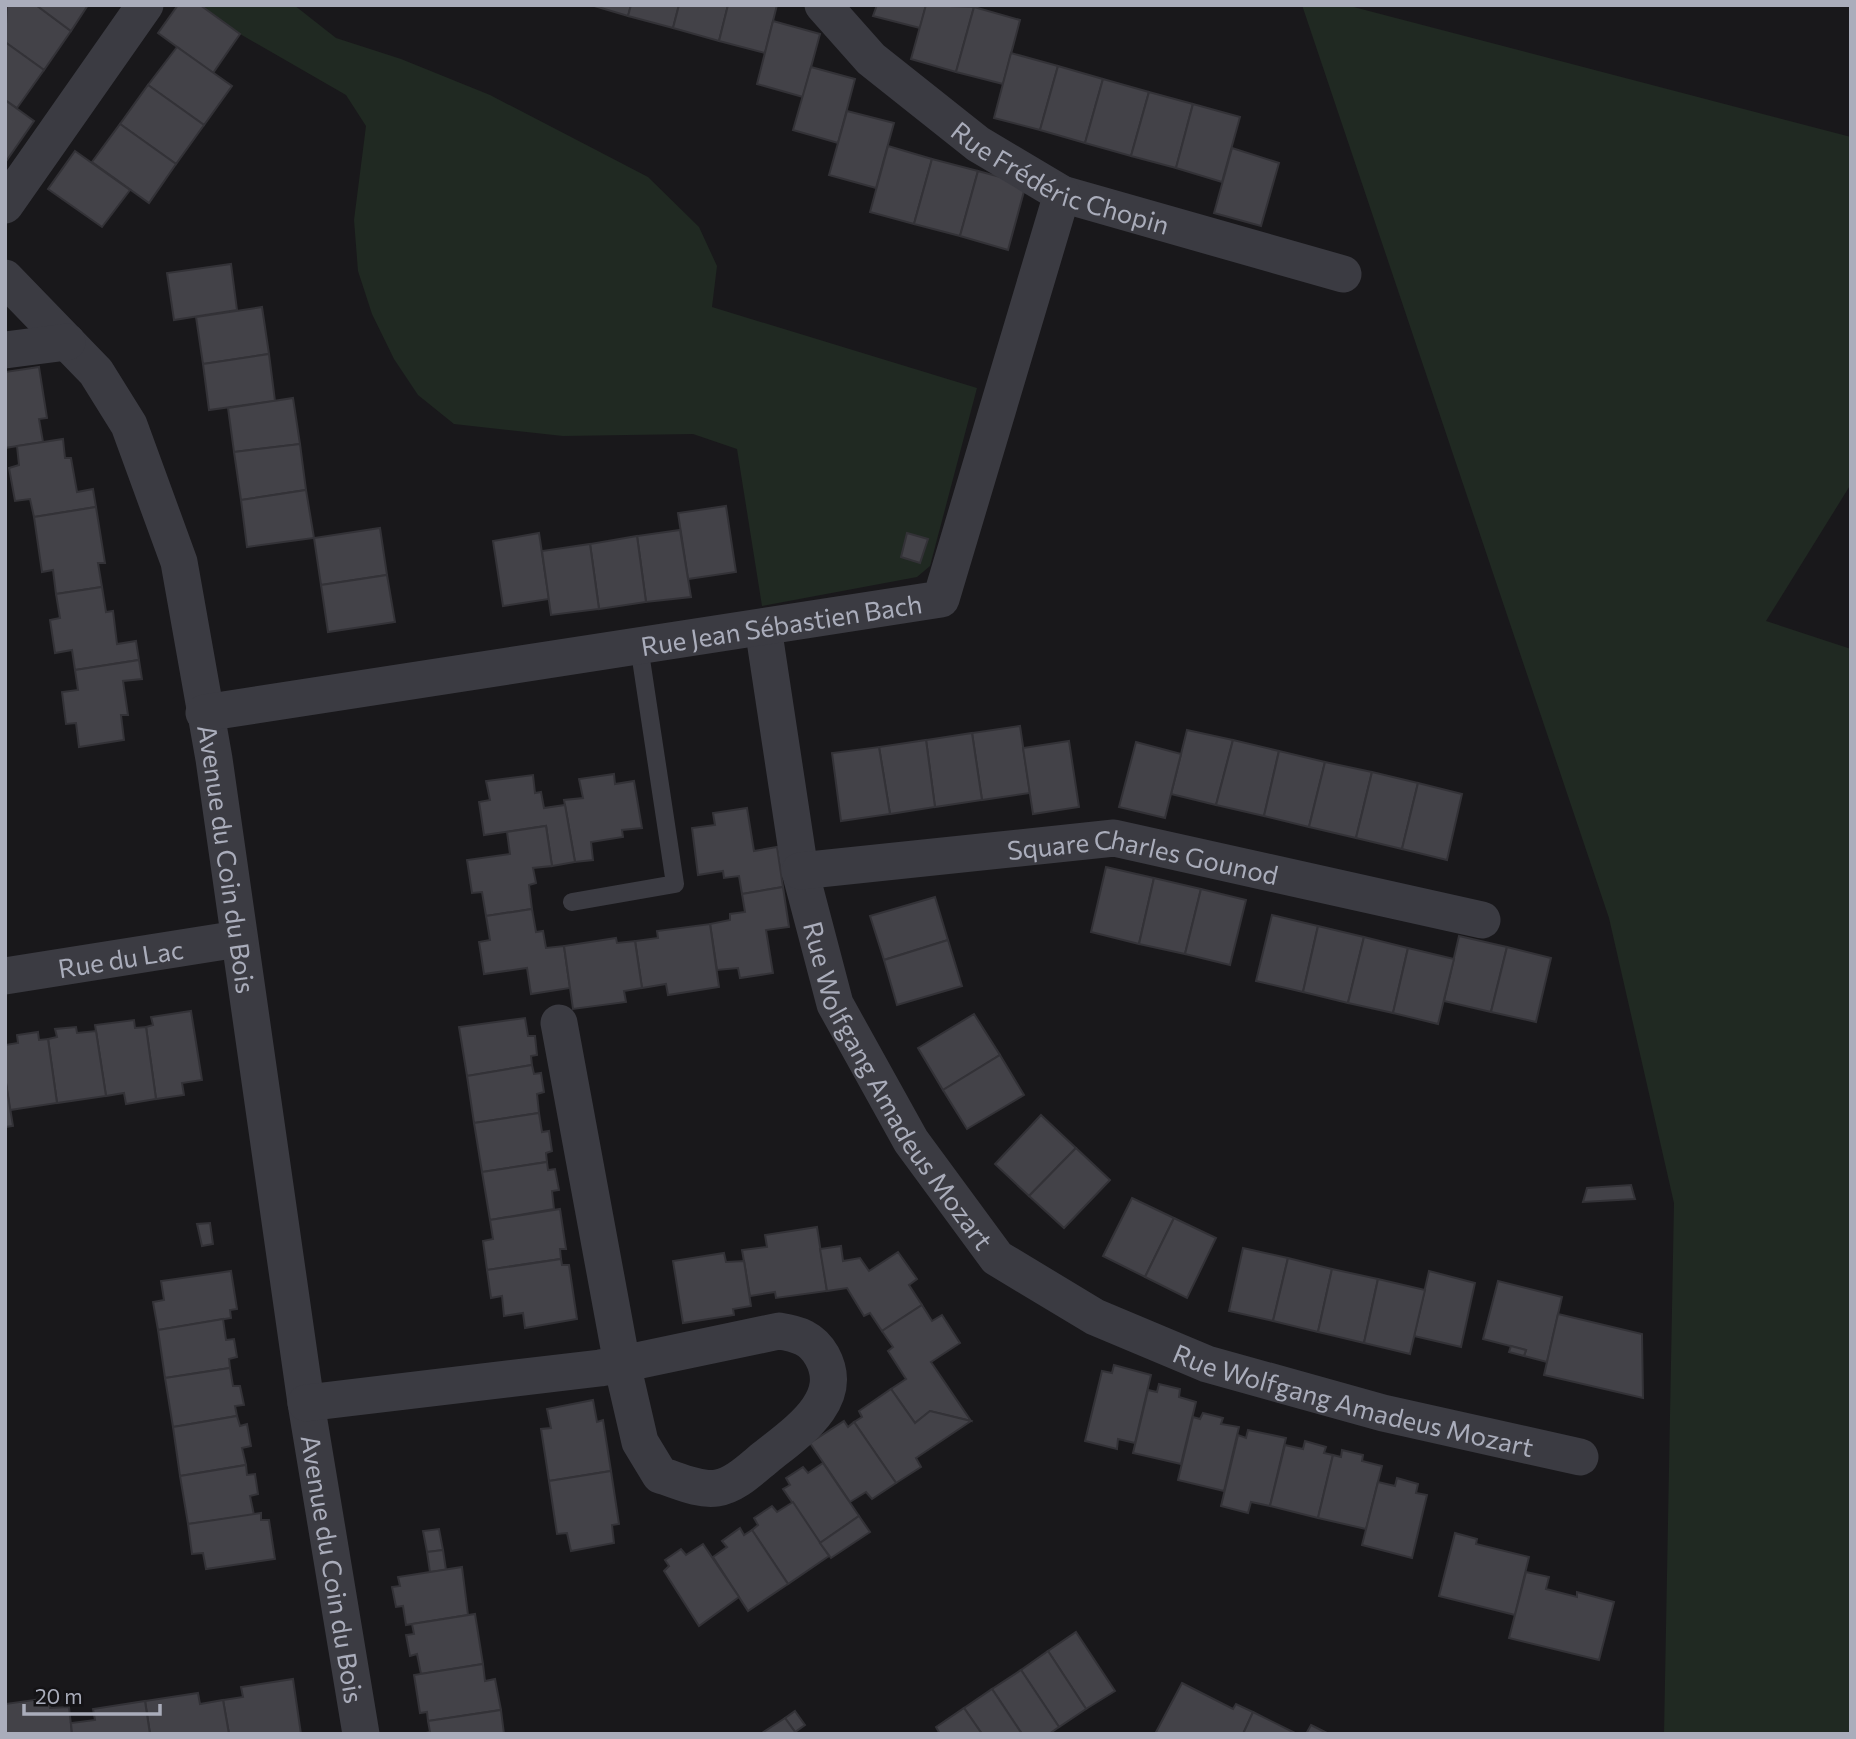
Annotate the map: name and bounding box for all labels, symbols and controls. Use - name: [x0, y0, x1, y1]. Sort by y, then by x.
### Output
- street label: Rue Frédéric Chopin: [946, 114, 1173, 239]
- street label: Rue Jean Sébastien Bach: [638, 587, 924, 661]
- street label: Avenue du Coin du Bois: [193, 722, 263, 995]
- street label: Square Charles Gounod: [1005, 822, 1281, 890]
- street label: Rue Wolfgang Amadeus Mozart: [798, 918, 1000, 1255]
- street label: Rue du Lac: [56, 932, 185, 983]
- street label: Rue Wolfgang Amadeus Mozart: [1169, 1336, 1537, 1462]
- street label: Avenue du Coin du Bois: [296, 1433, 371, 1705]
- scale bar: [24, 1672, 161, 1716]
- text: 20 m: [35, 1683, 83, 1708]

